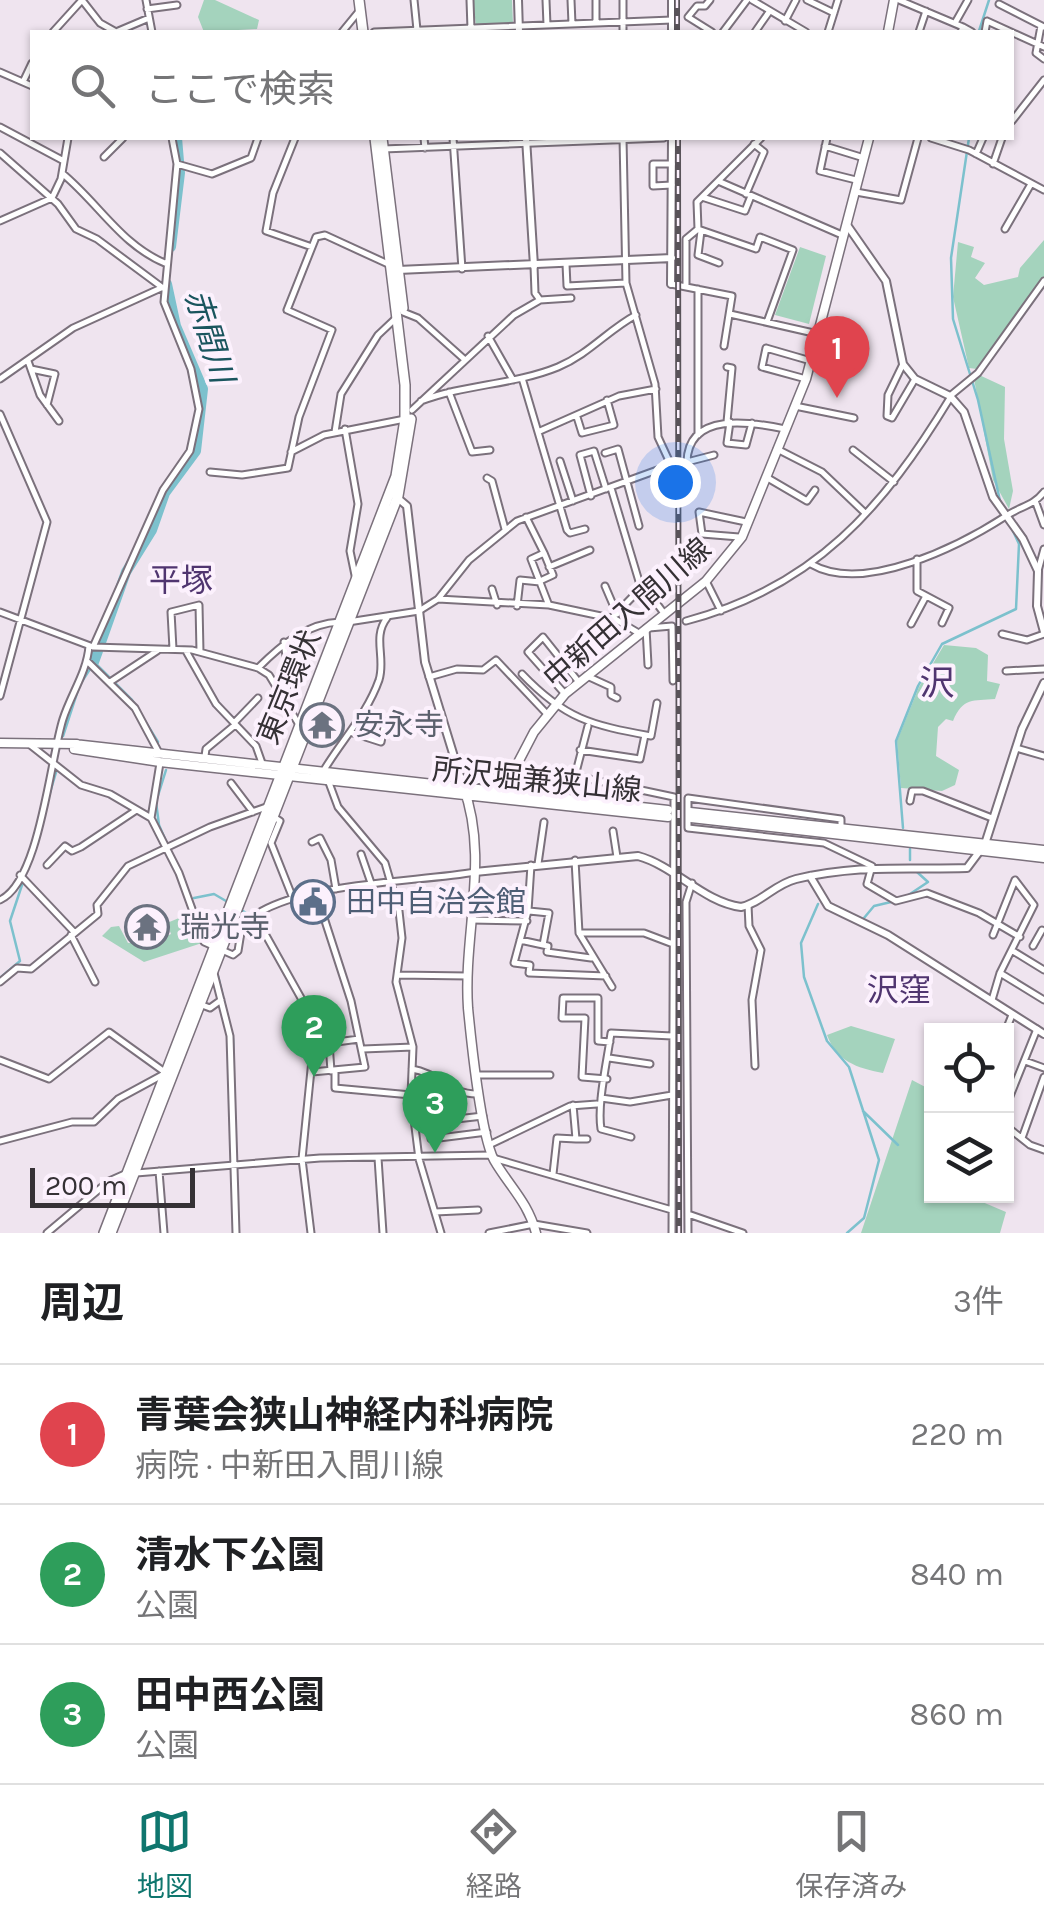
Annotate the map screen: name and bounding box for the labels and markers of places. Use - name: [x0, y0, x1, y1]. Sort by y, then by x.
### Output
- pin: 1: [804, 316, 870, 398]
- temple icon: 安永寺: [299, 702, 345, 748]
- place label: 安永寺: [354, 707, 444, 743]
- public building icon: 田中自治会館: [290, 879, 336, 925]
- place label: 田中自治会館: [346, 884, 526, 920]
- temple icon: 瑞光寺: [124, 904, 170, 950]
- place label: 瑞光寺: [180, 909, 270, 945]
- pin: 2: [282, 994, 346, 1077]
- pin: 3: [402, 1070, 468, 1153]

